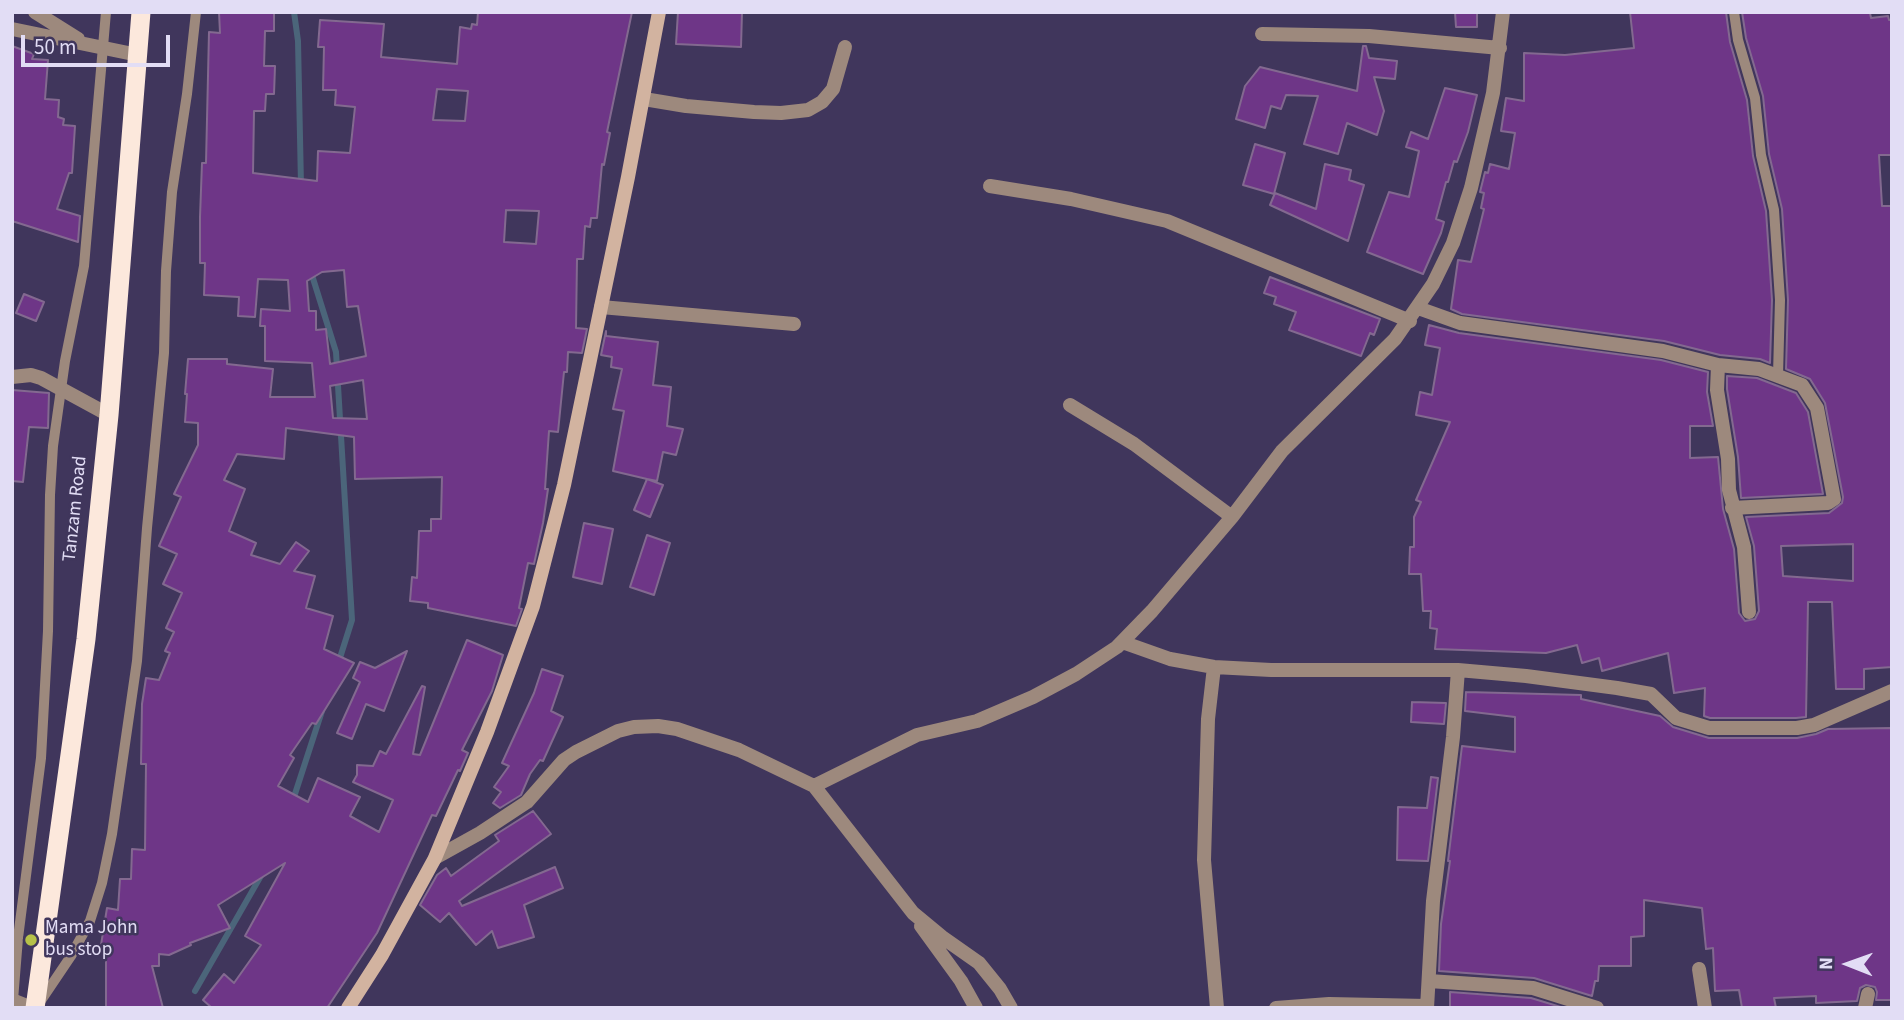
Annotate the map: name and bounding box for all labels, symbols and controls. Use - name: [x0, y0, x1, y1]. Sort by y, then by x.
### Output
- scale bar: [24, 21, 173, 65]
- text: 50 m: [34, 32, 76, 62]
- street label: Tanzam Road: [59, 455, 93, 563]
- place label: Mama John bus stop: [45, 918, 138, 962]
- north arrow: [1813, 929, 1883, 999]
- marker: Mama John bus stop: [23, 932, 39, 948]
- text: N: [1813, 957, 1840, 970]

